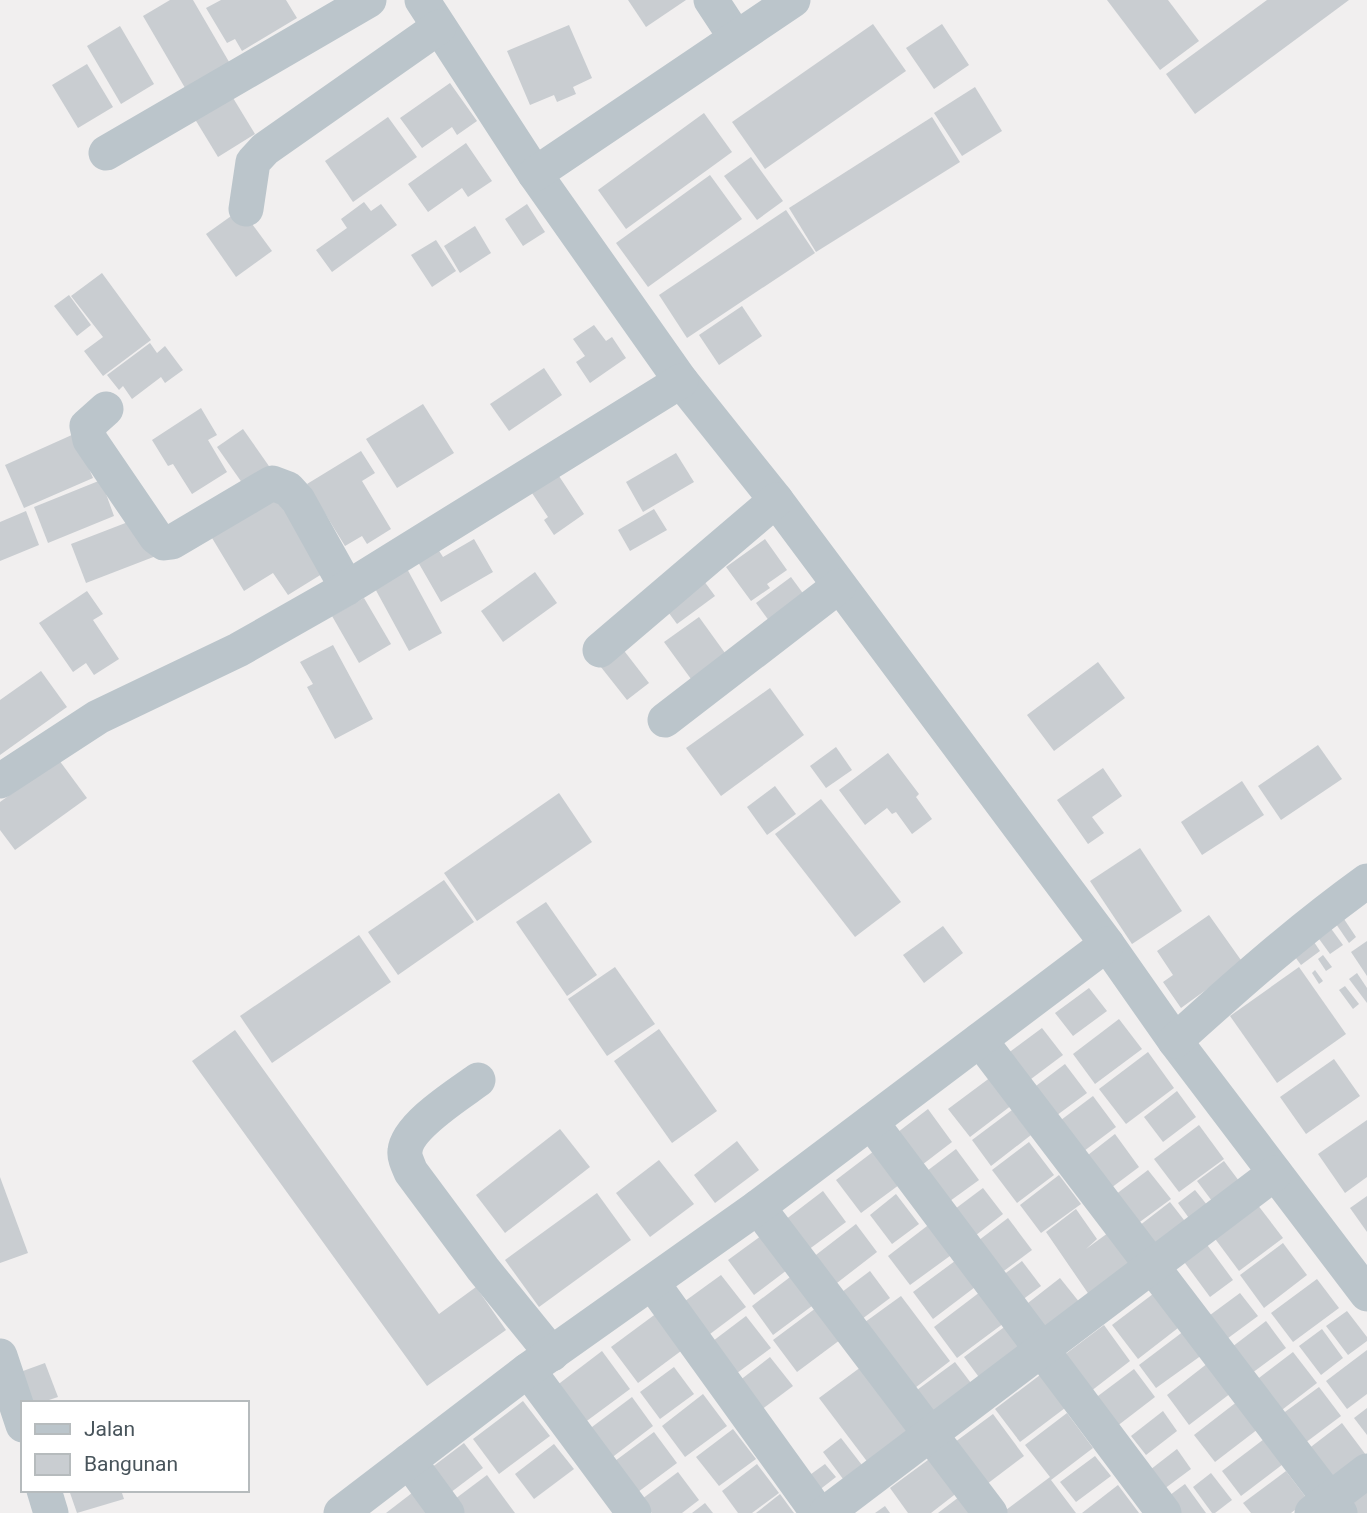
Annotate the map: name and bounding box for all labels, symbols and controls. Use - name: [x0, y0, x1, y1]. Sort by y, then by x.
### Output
- legend: [21, 1401, 248, 1492]
- text: Jalan: [84, 1417, 135, 1441]
- text: Bangunan: [84, 1452, 178, 1476]

